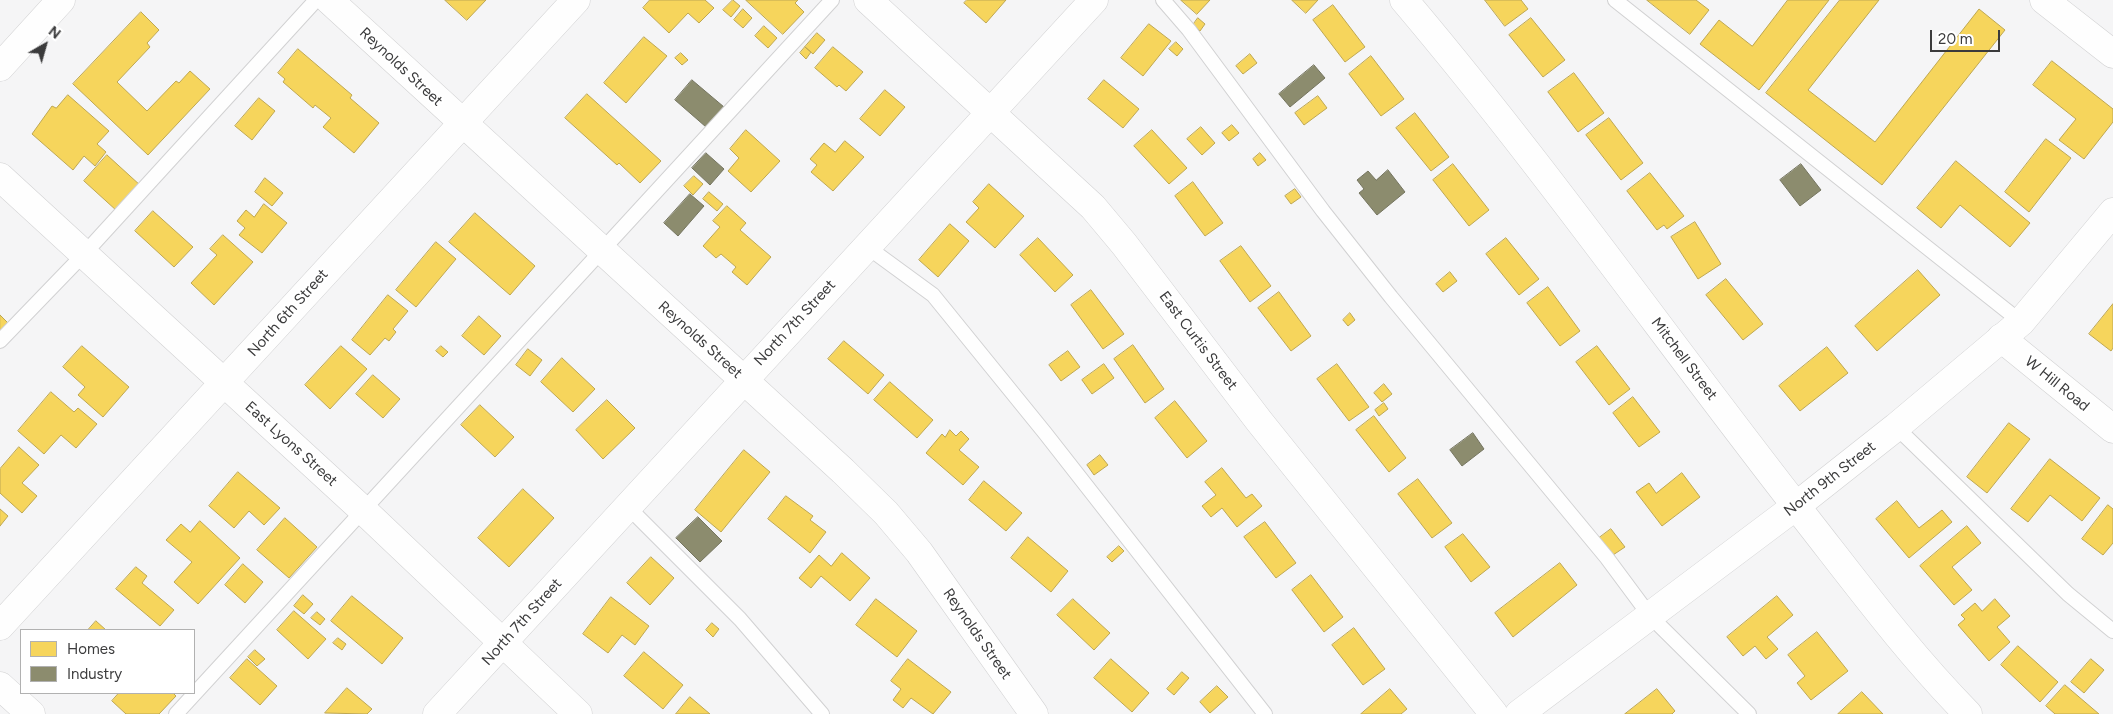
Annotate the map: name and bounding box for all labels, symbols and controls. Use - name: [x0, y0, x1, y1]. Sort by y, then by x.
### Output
- north arrow: [20, 20, 70, 70]
- scale bar: [1933, 20, 2003, 52]
- text: N: [45, 23, 64, 43]
- street label: Reynolds Street: [356, 24, 446, 110]
- text: 20 m: [1938, 30, 1972, 48]
- street label: North 6th Street: [244, 266, 332, 360]
- street label: North 7th Street: [751, 276, 839, 370]
- street label: East Curtis Street: [1155, 288, 1241, 394]
- street label: Reynolds Street: [654, 297, 746, 383]
- street label: Mitchell Street: [1647, 314, 1721, 404]
- street label: W Hill Road: [2021, 353, 2093, 415]
- street label: East Lyons Street: [241, 398, 341, 490]
- street label: North 9th Street: [1781, 438, 1879, 520]
- street label: North 7th Street: [478, 575, 566, 669]
- street label: Reynolds Street: [939, 585, 1015, 683]
- legend: [20, 629, 195, 694]
- text: Homes: [67, 640, 115, 658]
- text: Industry: [67, 665, 122, 683]

